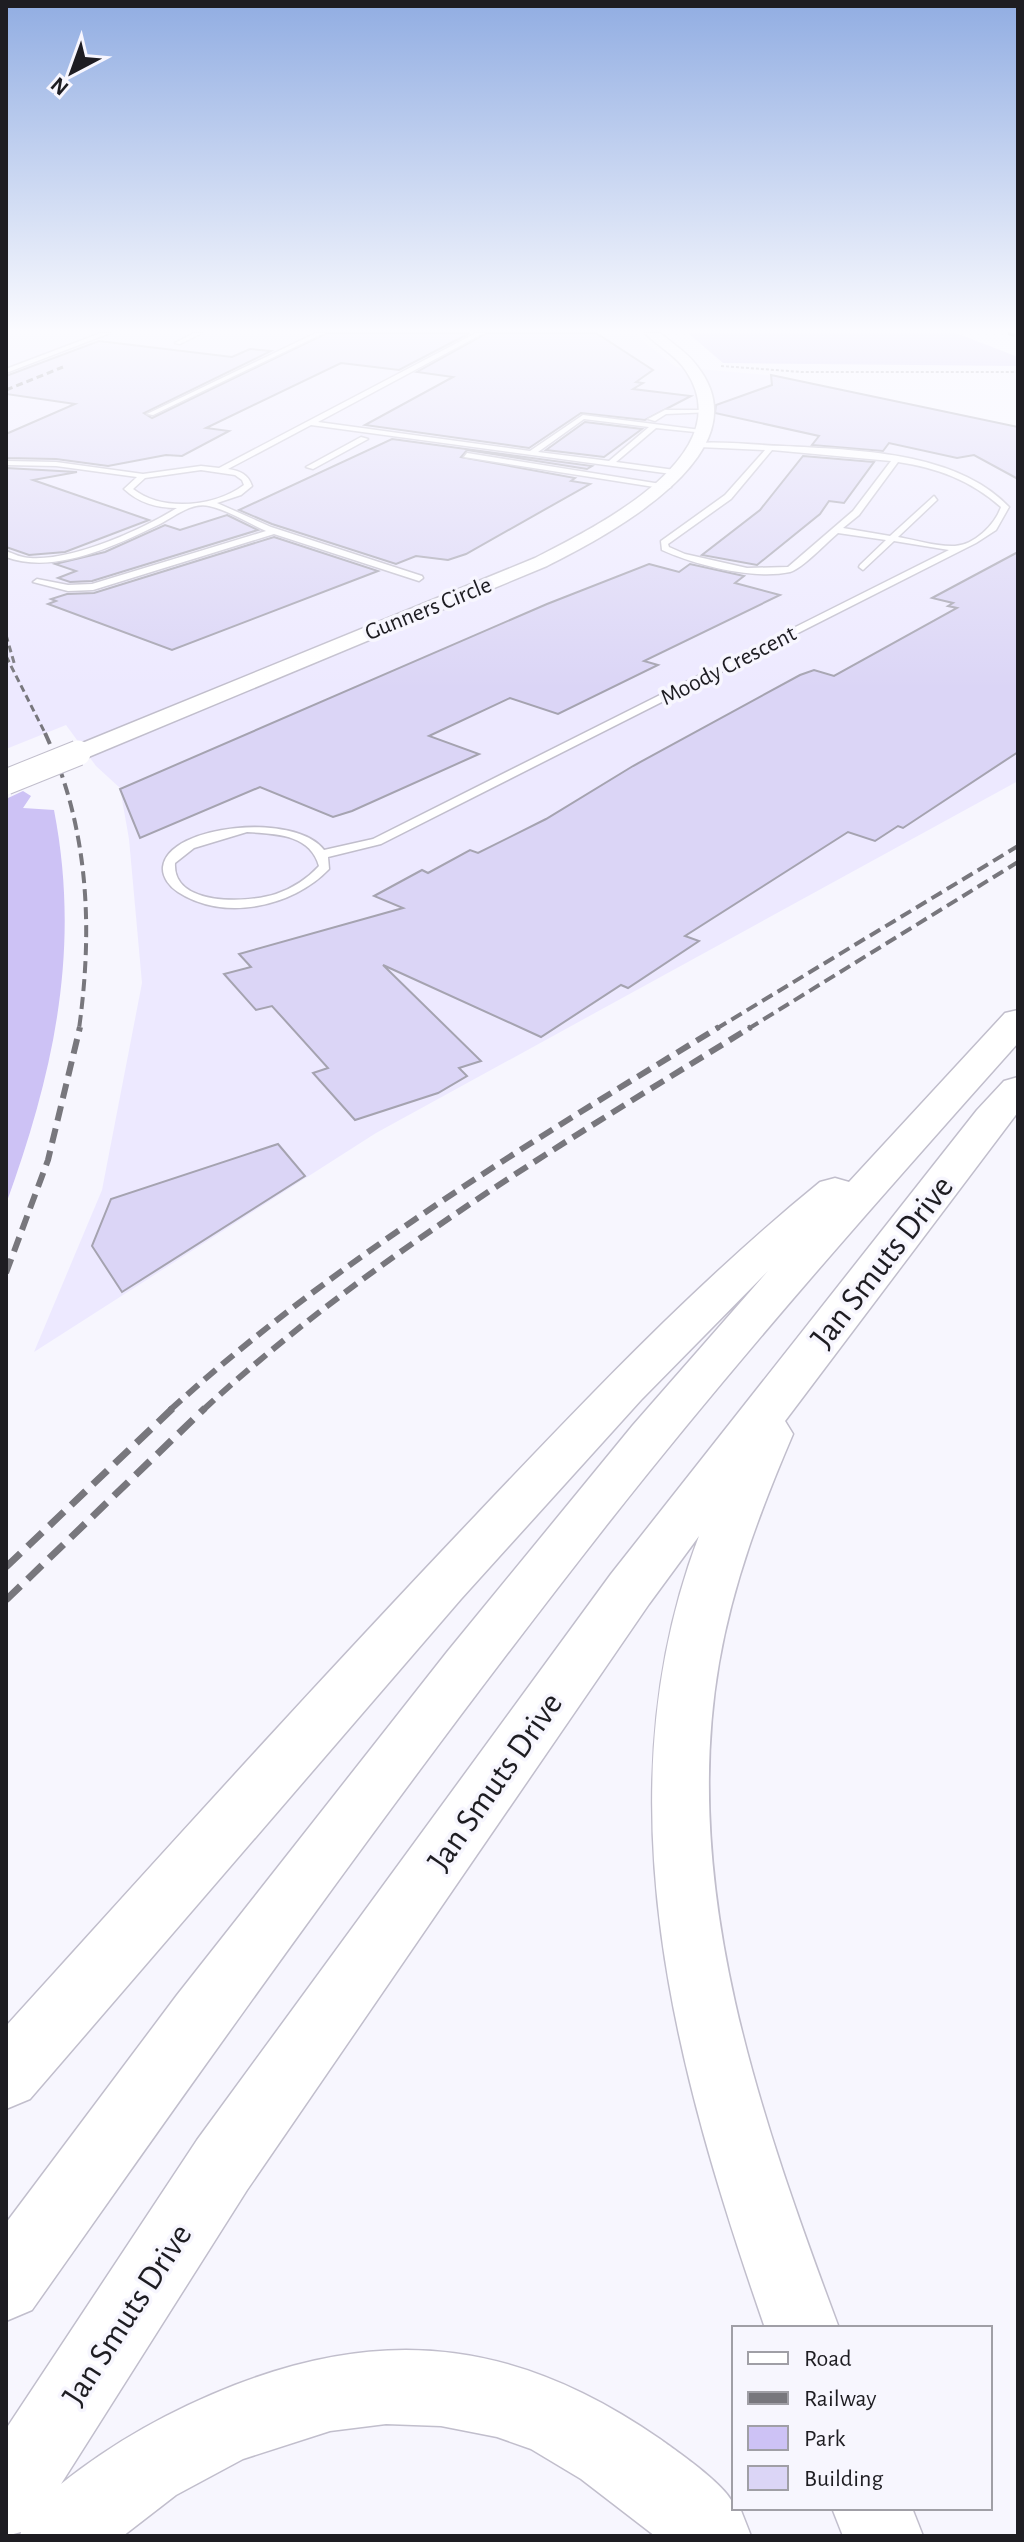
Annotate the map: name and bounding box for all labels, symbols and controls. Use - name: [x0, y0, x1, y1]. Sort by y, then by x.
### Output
- north arrow: [32, 32, 112, 112]
- text: N: [47, 73, 73, 100]
- street label: Gunners Circle: [362, 573, 495, 645]
- street label: Moody Crescent: [657, 621, 800, 710]
- street label: Jan Smuts Drive: [805, 1170, 960, 1355]
- street label: Jan Smuts Drive: [422, 1687, 569, 1877]
- street label: Jan Smuts Drive: [57, 2218, 199, 2412]
- legend: [732, 2326, 992, 2510]
- text: Road: [804, 2347, 852, 2371]
- text: Railway: [804, 2387, 876, 2411]
- text: Park: [804, 2427, 845, 2451]
- text: Building: [804, 2467, 883, 2491]

